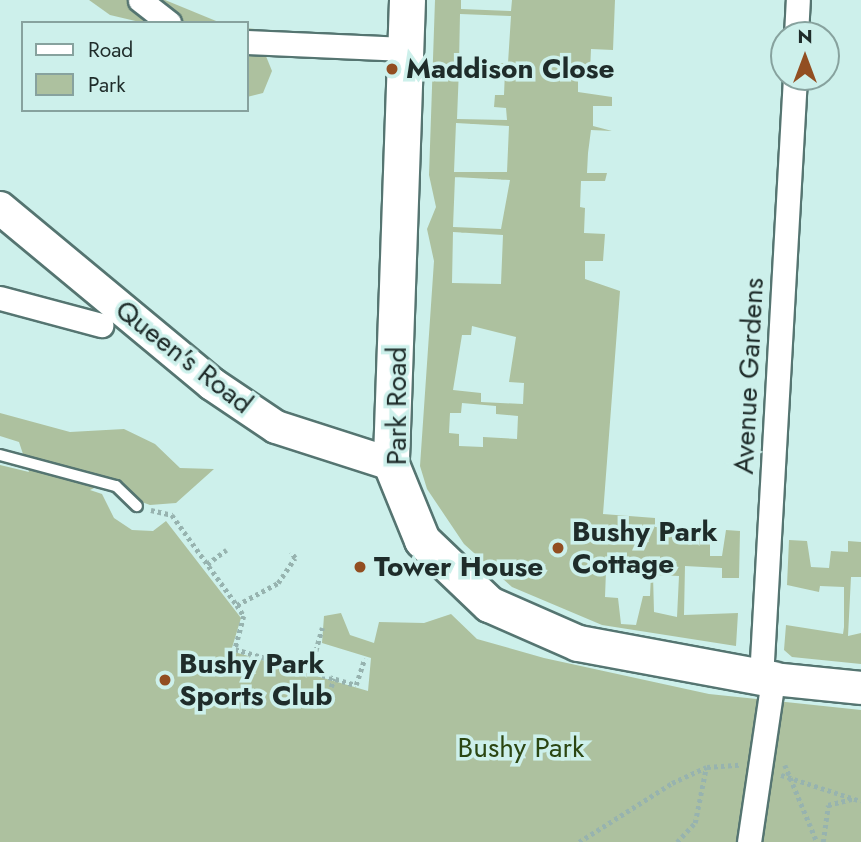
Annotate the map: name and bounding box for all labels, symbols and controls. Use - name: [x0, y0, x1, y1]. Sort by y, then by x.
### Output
- legend: [21, 21, 248, 112]
- north arrow: [770, 21, 840, 91]
- text: N: [797, 23, 813, 50]
- text: Road: [88, 35, 133, 65]
- place label: Maddison Close: [406, 52, 615, 86]
- marker: Maddison Close: [384, 61, 400, 77]
- text: Park: [88, 70, 125, 100]
- street label: Avenue Gardens: [727, 277, 771, 475]
- street label: Queen's Road: [109, 293, 259, 421]
- street label: Park Road: [380, 347, 414, 465]
- place label: Bushy Park Cottage: [572, 515, 718, 581]
- marker: Bushy Park Cottage: [550, 540, 566, 556]
- place label: Tower House: [374, 550, 543, 584]
- marker: Tower House: [352, 559, 368, 575]
- place label: Bushy Park Sports Club: [179, 647, 332, 713]
- marker: Bushy Park Sports Club: [157, 672, 173, 688]
- park label: Bushy Park: [458, 731, 584, 765]

